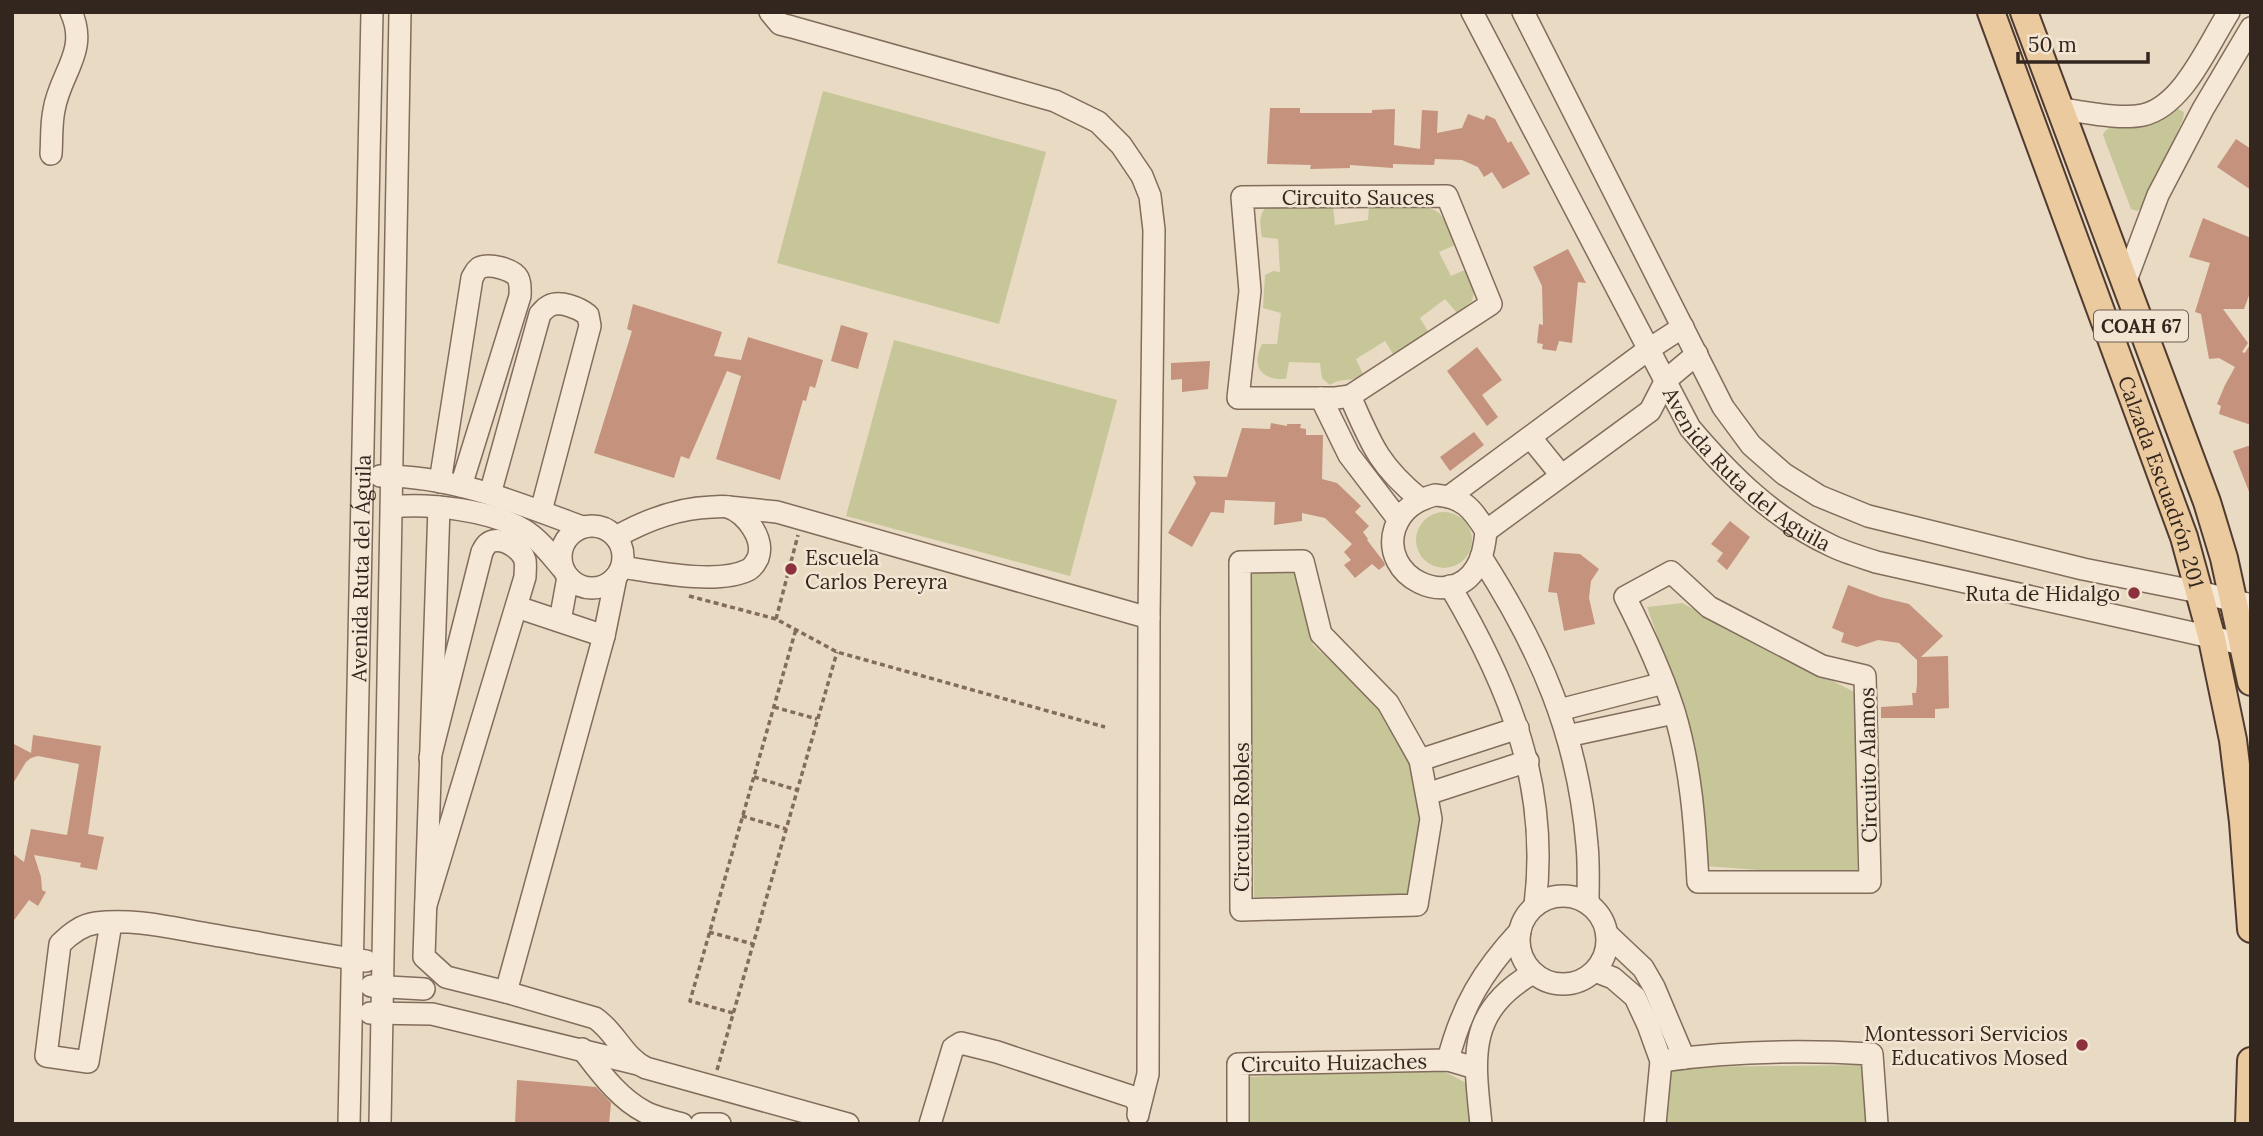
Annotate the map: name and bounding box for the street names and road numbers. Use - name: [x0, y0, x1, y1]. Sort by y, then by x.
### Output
- street label: Circuito Sauces: [1282, 184, 1434, 211]
- road number: COAH 67: [2094, 310, 2188, 342]
- street label: Calzada Escuadrón 201: [2112, 372, 2211, 591]
- street label: Avenida Ruta del Aguila: [1657, 382, 1835, 557]
- street label: Avenida Ruta del Águila: [345, 454, 376, 683]
- street label: Circuito Alamos: [1853, 687, 1883, 843]
- street label: Circuito Robles: [1228, 742, 1255, 892]
- street label: Circuito Huizaches: [1241, 1047, 1427, 1077]

